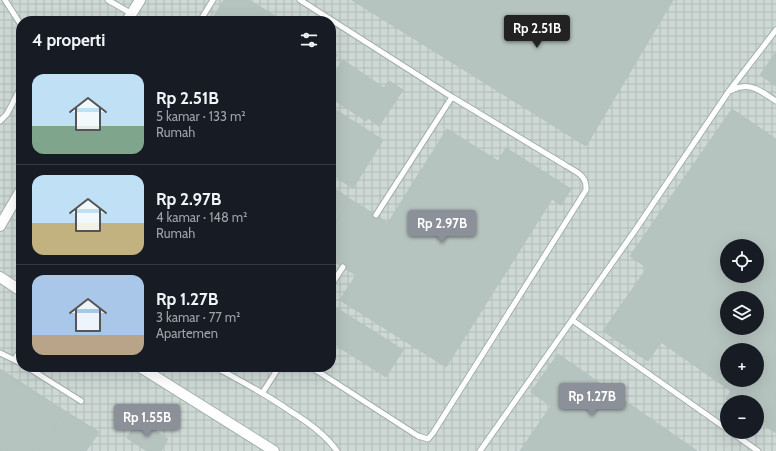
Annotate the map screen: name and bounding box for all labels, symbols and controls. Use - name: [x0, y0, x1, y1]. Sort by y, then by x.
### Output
- pin: Rp 2.51B: [496, 15, 578, 49]
- text: Rp 2.51B: [513, 20, 561, 36]
- icon: filters: [298, 29, 320, 51]
- text: 4 properti: [32, 30, 105, 50]
- text: Rp 2.51B: [156, 88, 219, 108]
- icon: home: [64, 90, 112, 138]
- text: 5 kamar · 133 m²: [156, 108, 246, 124]
- text: Rumah: [156, 124, 195, 140]
- text: Rp 2.97B: [156, 189, 221, 209]
- icon: home: [64, 191, 112, 239]
- text: 4 kamar · 148 m²: [156, 209, 247, 225]
- pin: Rp 2.97B: [401, 210, 483, 244]
- text: Rp 2.97B: [417, 215, 467, 231]
- text: Rumah: [156, 225, 195, 241]
- map controls: [720, 239, 764, 439]
- button: locate: [720, 239, 764, 283]
- text: Rp 1.27B: [156, 289, 218, 309]
- icon: home: [64, 291, 112, 339]
- button: layers: [720, 291, 764, 335]
- text: 3 kamar · 77 m²: [156, 309, 240, 325]
- text: Apartemen: [156, 325, 218, 341]
- button: +: [720, 343, 764, 387]
- pin: Rp 1.27B: [551, 383, 633, 417]
- text: Rp 1.27B: [568, 388, 616, 404]
- button: −: [720, 395, 764, 439]
- pin: Rp 1.55B: [106, 404, 188, 438]
- text: Rp 1.55B: [123, 409, 171, 425]

